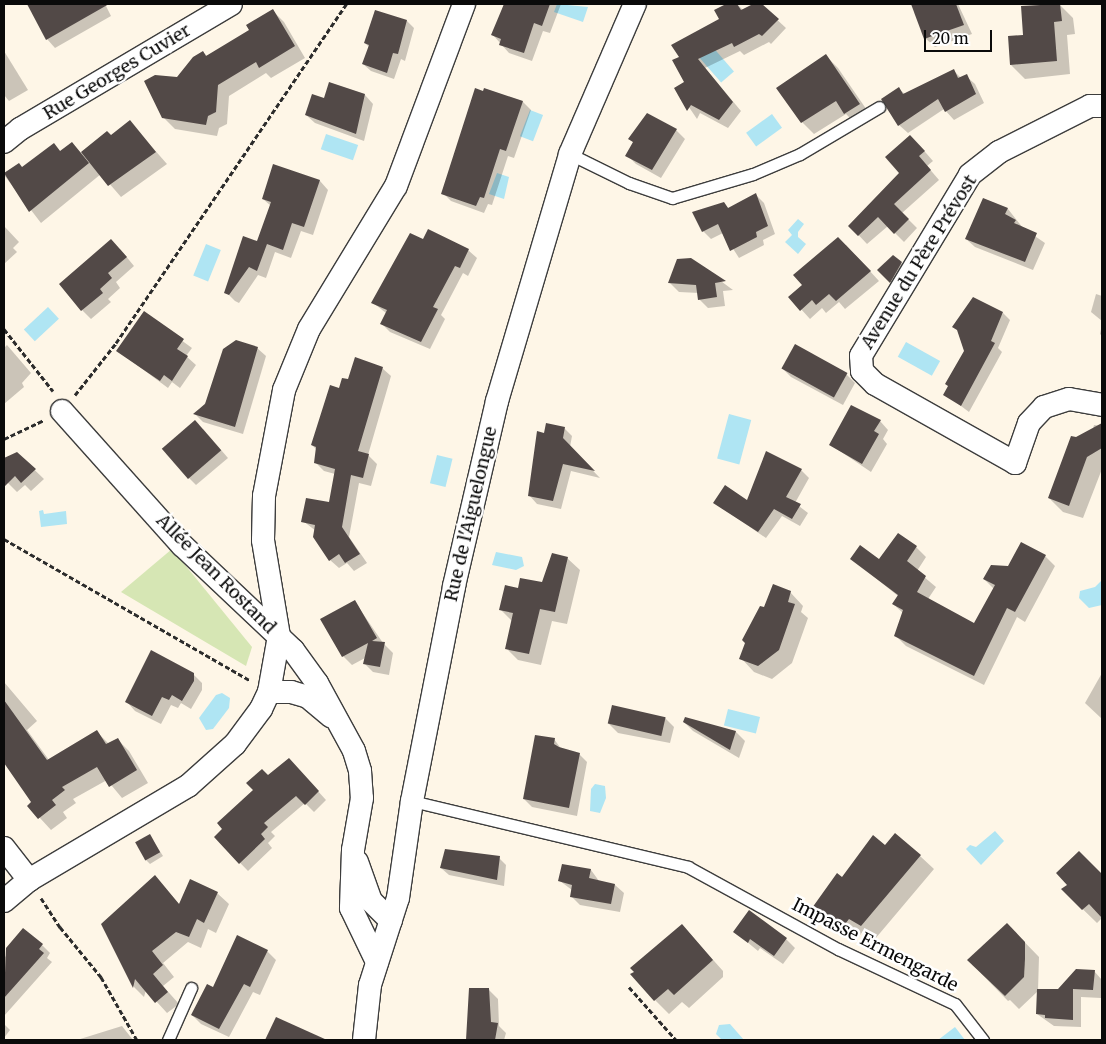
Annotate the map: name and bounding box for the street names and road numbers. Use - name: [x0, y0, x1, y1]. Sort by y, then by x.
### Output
- street label: Rue Georges Cuvier: [39, 19, 195, 125]
- street label: Avenue du Père Prévost: [857, 171, 981, 353]
- street label: Rue de l'Aiguelongue: [440, 424, 502, 604]
- street label: Allée Jean Rostand: [152, 510, 280, 638]
- street label: Impasse Ermengarde: [788, 894, 962, 996]

